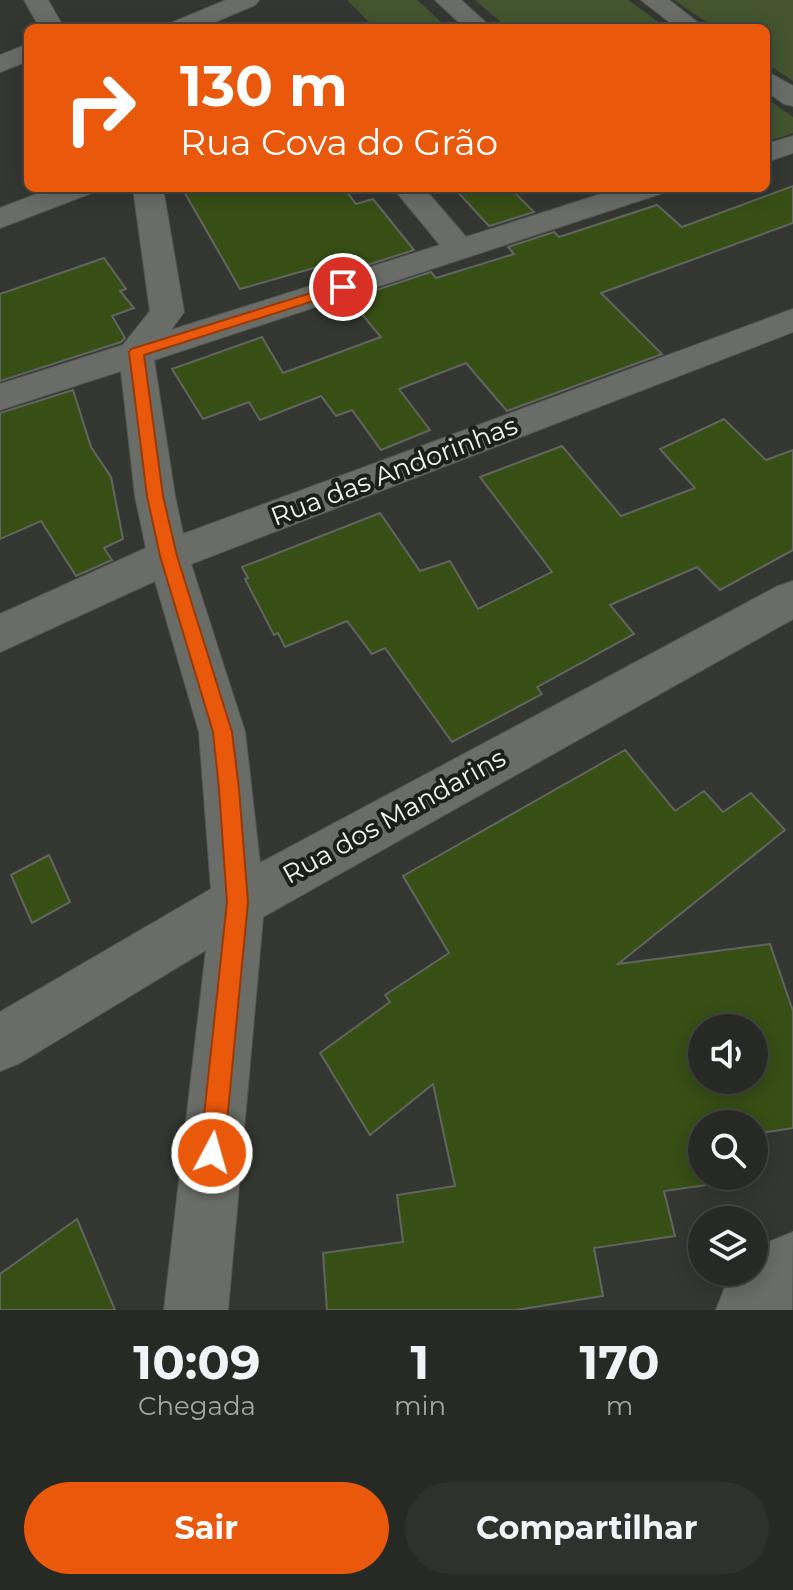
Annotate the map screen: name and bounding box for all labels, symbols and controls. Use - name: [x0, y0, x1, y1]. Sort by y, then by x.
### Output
- text: 130 m: [180, 52, 348, 120]
- icon: right: [48, 56, 152, 160]
- text: Rua Cova do Grão: [180, 120, 498, 164]
- pin: [309, 253, 377, 321]
- icon: arrive: [321, 265, 365, 309]
- street label: Rua das Andorinhas: [266, 409, 522, 533]
- street label: Rua dos Mandarins: [277, 741, 511, 891]
- map controls: [688, 1014, 768, 1286]
- button: sound: [688, 1014, 768, 1094]
- button: search: [688, 1110, 768, 1190]
- position arrow: [170, 1111, 254, 1195]
- button: layers: [688, 1206, 768, 1286]
- text: 10:09: [133, 1333, 261, 1391]
- text: 1: [411, 1333, 429, 1391]
- text: 170: [579, 1333, 660, 1391]
- text: Chegada: [138, 1390, 256, 1422]
- text: min: [394, 1390, 446, 1422]
- text: m: [606, 1390, 633, 1422]
- button: Sair: [24, 1482, 389, 1574]
- button: Compartilhar: [405, 1482, 769, 1574]

